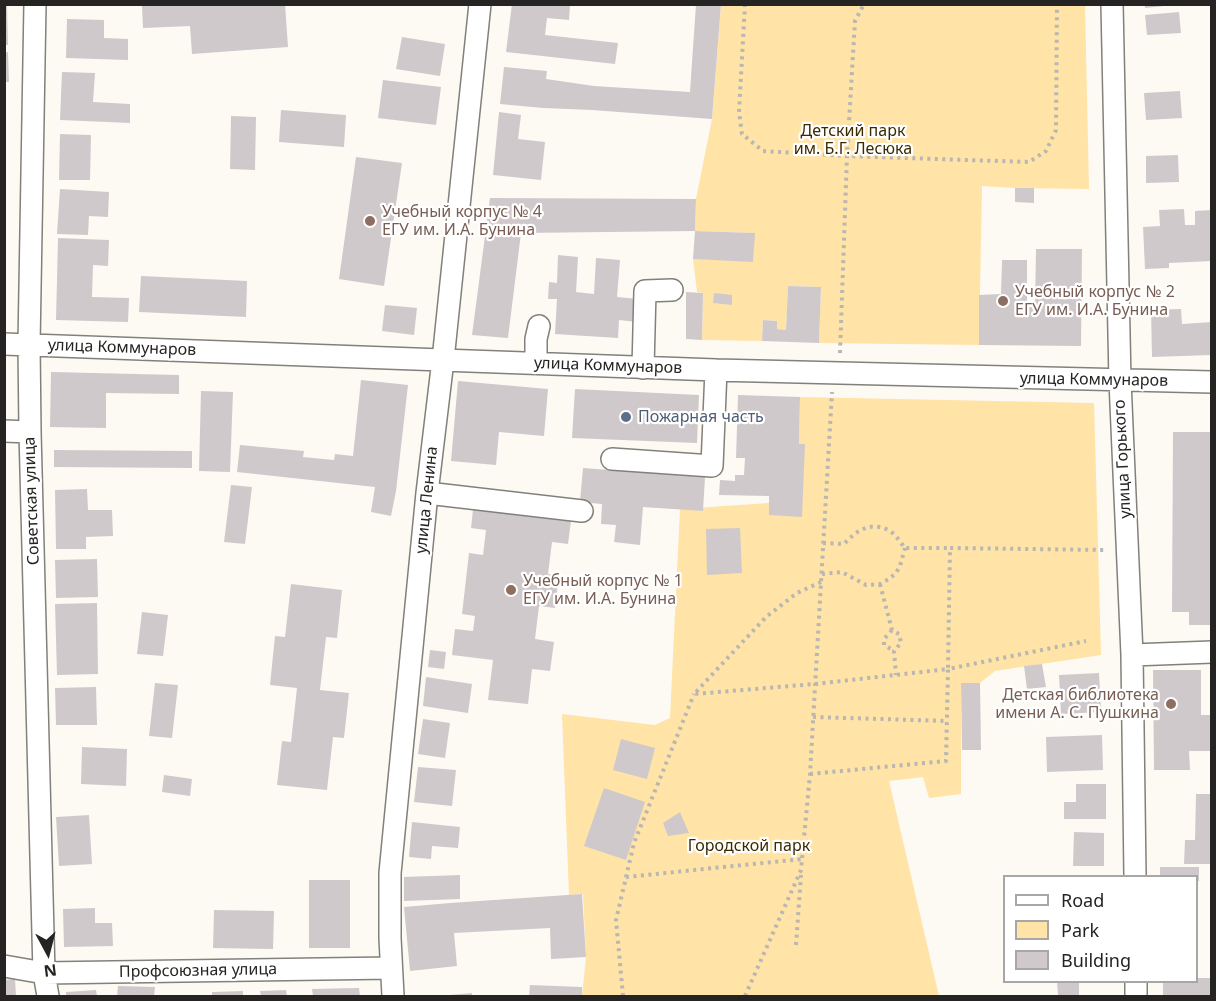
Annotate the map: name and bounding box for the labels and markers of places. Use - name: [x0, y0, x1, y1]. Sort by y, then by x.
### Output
- place label: Учебный корпус № 4 ЕГУ им. И.А. Бунина: [382, 202, 542, 240]
- marker: Учебный корпус № 4 ЕГУ им. И.А. Бунина: [363, 214, 377, 228]
- place label: Учебный корпус № 2 ЕГУ им. И.А. Бунина: [1015, 282, 1175, 320]
- marker: Учебный корпус № 2 ЕГУ им. И.А. Бунина: [996, 294, 1010, 308]
- place label: Пожарная часть: [638, 407, 764, 427]
- marker: Пожарная часть: [619, 410, 633, 424]
- place label: Учебный корпус № 1 ЕГУ им. И.А. Бунина: [523, 571, 683, 609]
- marker: Учебный корпус № 1 ЕГУ им. И.А. Бунина: [504, 583, 518, 597]
- place label: Детская библиотека имени А. С. Пушкина: [995, 685, 1159, 723]
- marker: Детская библиотека имени А. С. Пушкина: [1164, 697, 1178, 711]

